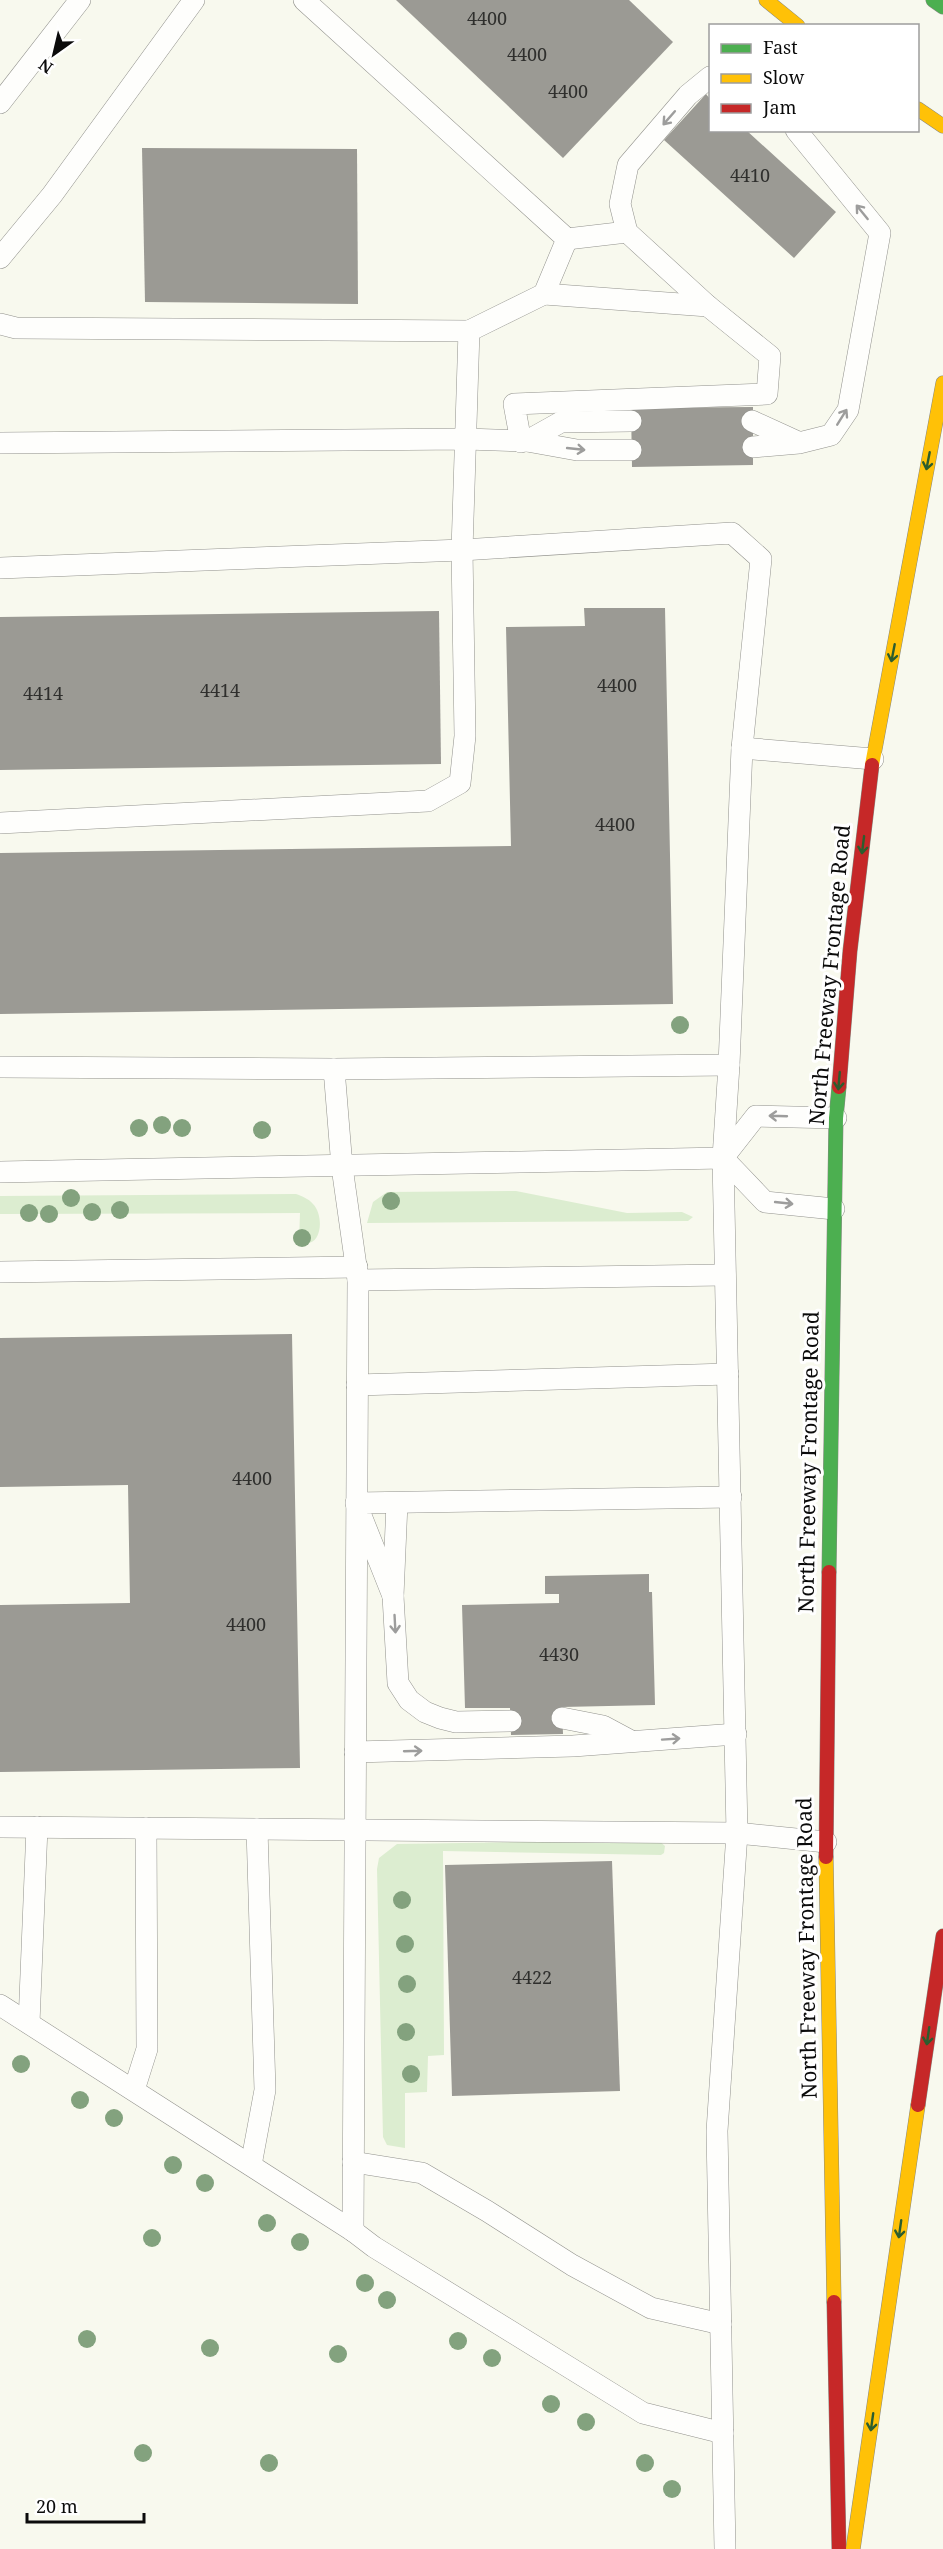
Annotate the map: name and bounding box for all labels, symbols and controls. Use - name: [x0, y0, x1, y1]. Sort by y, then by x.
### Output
- house number: 4400: [467, 6, 507, 30]
- north arrow: [24, 24, 84, 84]
- legend: [709, 24, 919, 132]
- text: Fast: [763, 35, 798, 59]
- house number: 4400: [507, 42, 547, 66]
- text: N: [34, 54, 57, 79]
- text: Slow: [763, 65, 805, 89]
- house number: 4400: [548, 79, 588, 103]
- text: Jam: [762, 95, 797, 119]
- one-way arrow: [662, 110, 676, 125]
- house number: 4410: [730, 163, 770, 187]
- one-way arrow: [855, 205, 869, 220]
- one-way arrow: [837, 409, 849, 426]
- one-way arrow: [566, 444, 585, 455]
- one-way arrow: [923, 451, 934, 470]
- one-way arrow: [887, 643, 898, 662]
- house number: 4400: [597, 673, 637, 697]
- house number: 4414: [200, 678, 240, 702]
- house number: 4414: [23, 681, 63, 705]
- house number: 4400: [595, 812, 635, 836]
- street label: North Freeway Frontage Road: [802, 823, 856, 1126]
- one-way arrow: [857, 835, 868, 855]
- one-way arrow: [834, 1071, 845, 1091]
- one-way arrow: [768, 1111, 788, 1122]
- one-way arrow: [773, 1198, 793, 1209]
- street label: North Freeway Frontage Road: [791, 1311, 825, 1613]
- house number: 4400: [232, 1466, 272, 1490]
- house number: 4400: [226, 1612, 266, 1636]
- one-way arrow: [389, 1613, 400, 1633]
- house number: 4430: [539, 1642, 579, 1666]
- one-way arrow: [660, 1733, 680, 1744]
- one-way arrow: [403, 1745, 423, 1756]
- street label: North Freeway Frontage Road: [789, 1797, 823, 2099]
- house number: 4422: [512, 1965, 552, 1989]
- one-way arrow: [923, 2026, 934, 2045]
- one-way arrow: [895, 2218, 906, 2238]
- one-way arrow: [866, 2411, 877, 2431]
- scale bar: [27, 2486, 144, 2524]
- text: 20 m: [36, 2494, 78, 2518]

